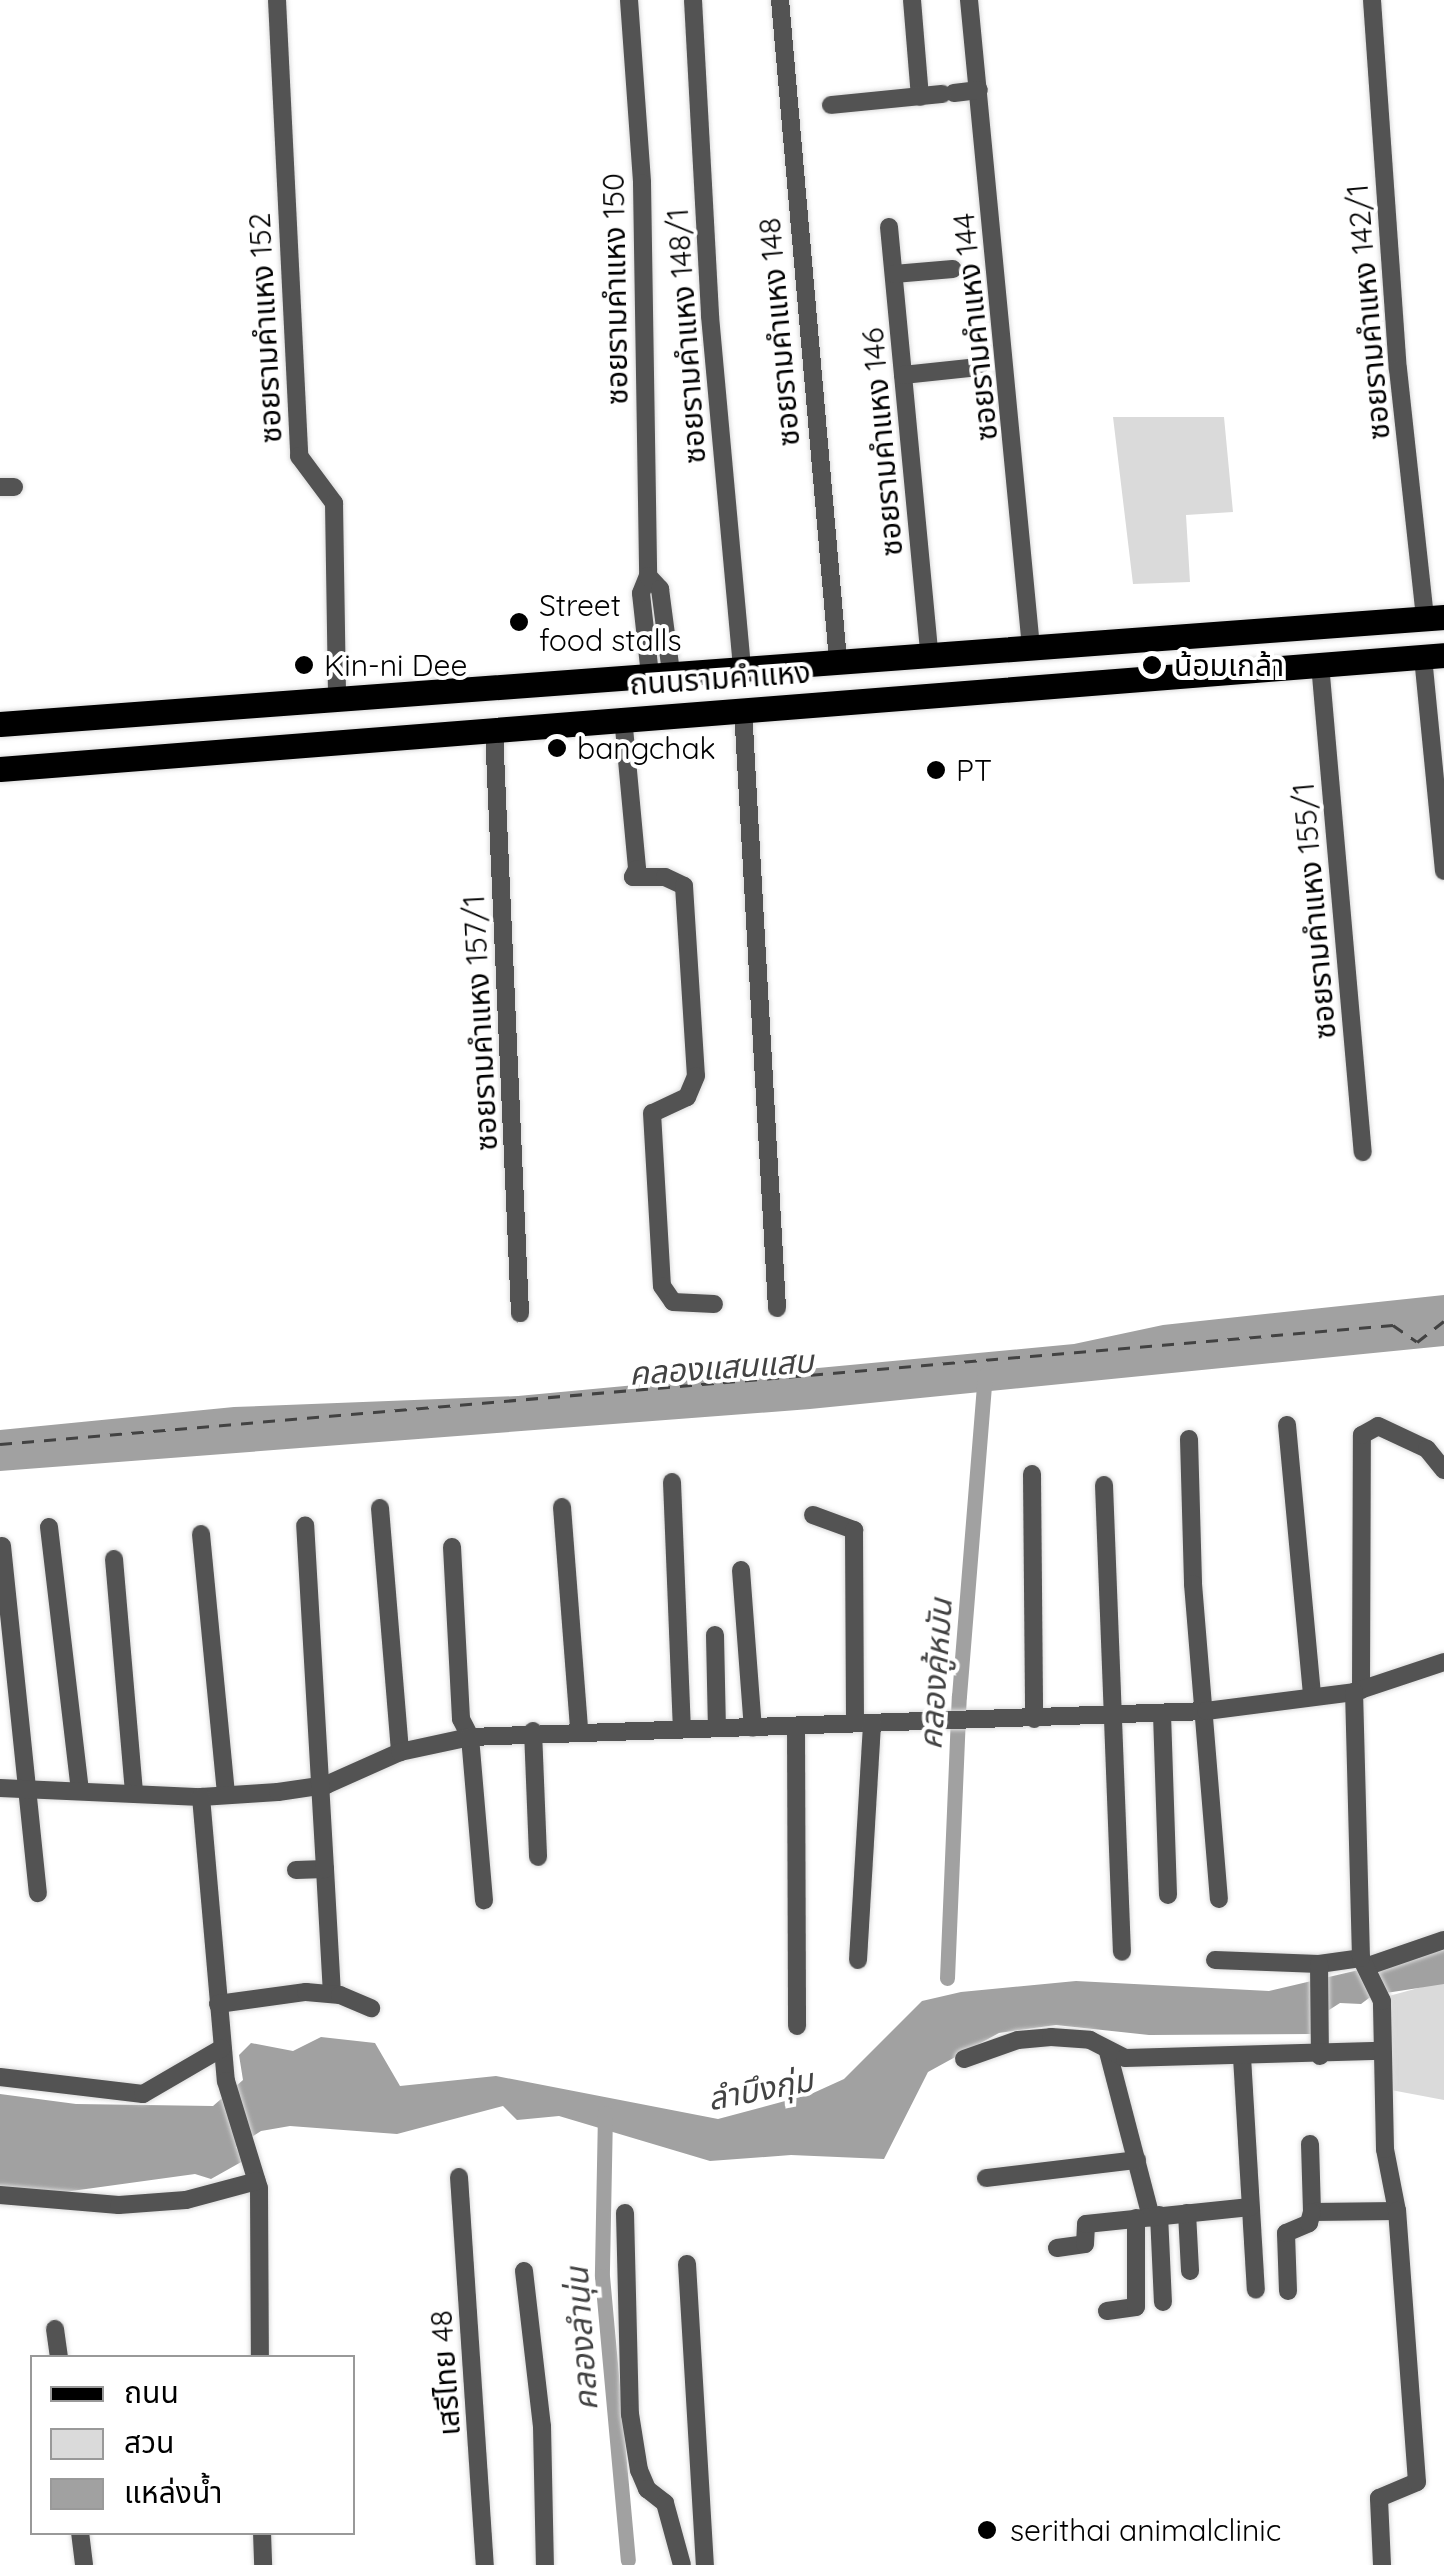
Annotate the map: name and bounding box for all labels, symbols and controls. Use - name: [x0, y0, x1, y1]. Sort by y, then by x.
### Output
- street label: ซอยรามคำแหง 150: [595, 173, 635, 405]
- street label: ซอยรามคำแหง 142/1: [1339, 183, 1397, 441]
- street label: ซอยรามคำแหง 148/1: [659, 207, 713, 465]
- street label: ซอยรามคำแหง 144: [945, 211, 1005, 443]
- street label: ซอยรามคำแหง 152: [241, 212, 289, 444]
- street label: ซอยรามคำแหง 148: [751, 216, 807, 448]
- street label: ซอยรามคำแหง 146: [854, 326, 910, 558]
- place label: Street food stalls: [539, 587, 682, 658]
- marker: Street food stalls: [508, 611, 530, 633]
- place label: Kin-ni Dee: [324, 647, 467, 683]
- place label: น้อมเกล้า: [1174, 647, 1284, 683]
- marker: น้อมเกล้า: [1139, 652, 1165, 678]
- marker: Kin-ni Dee: [293, 654, 315, 676]
- street label: ถนนรามคำแหง: [628, 654, 812, 702]
- place label: bangchak: [577, 730, 716, 766]
- marker: bangchak: [546, 737, 568, 759]
- place label: PT: [956, 752, 992, 788]
- marker: PT: [925, 759, 947, 781]
- street label: ซอยรามคำแหง 155/1: [1285, 781, 1343, 1041]
- street label: ซอยรามคำแหง 157/1: [455, 894, 505, 1152]
- water label: คลองแสนแสบ: [628, 1341, 814, 1393]
- water label: คลองคู้หมัน: [911, 1597, 959, 1751]
- water label: ลำบึงกุ่ม: [704, 2060, 816, 2118]
- water label: คลองลำนุ่น: [557, 2266, 605, 2412]
- street label: เสรีไทย 48: [423, 2309, 467, 2437]
- legend: [30, 2355, 355, 2535]
- text: ถนน: [124, 2373, 179, 2411]
- text: สวน: [124, 2423, 174, 2461]
- text: แหล่งน้ำ: [124, 2473, 222, 2511]
- place label: serithai animalclinic: [1010, 2512, 1281, 2548]
- marker: serithai animalclinic: [974, 2517, 1000, 2543]

